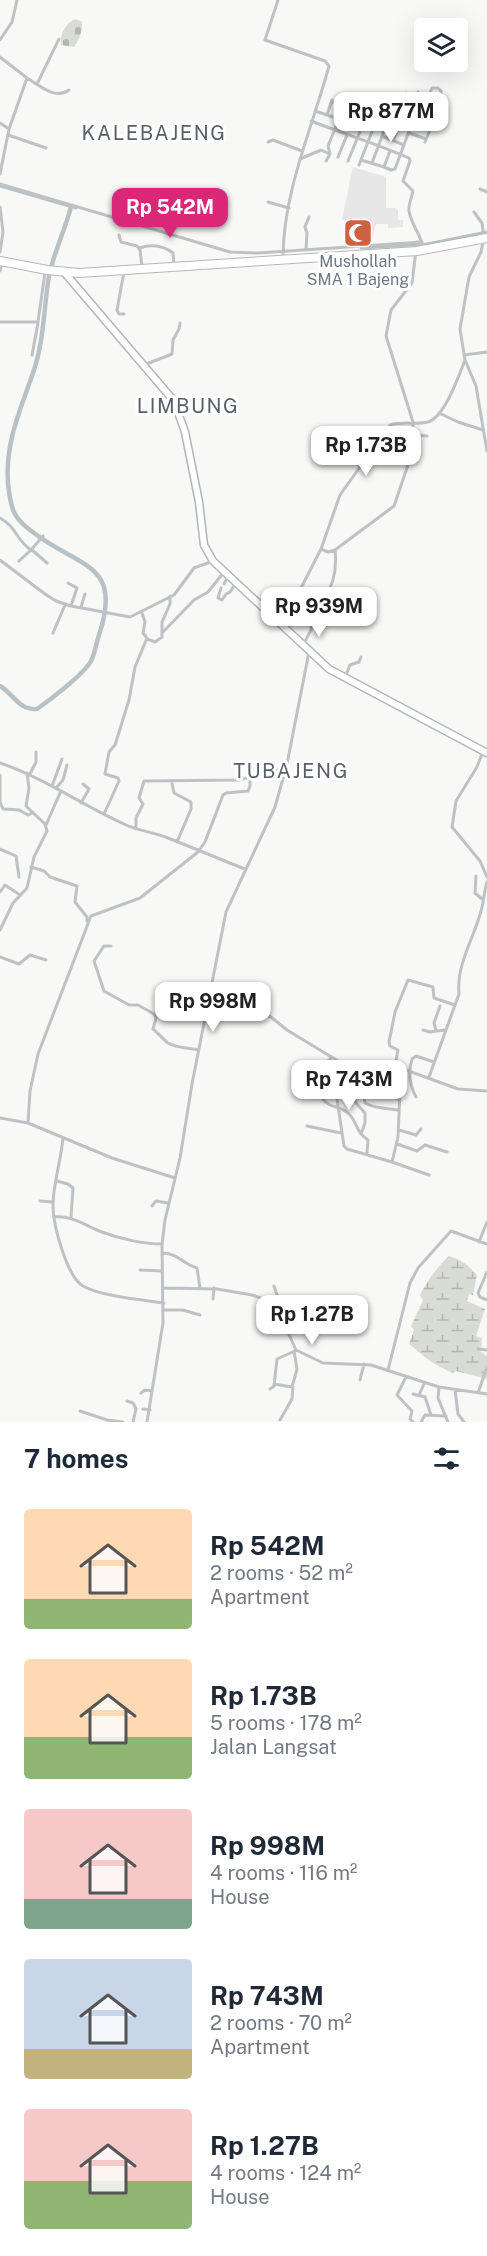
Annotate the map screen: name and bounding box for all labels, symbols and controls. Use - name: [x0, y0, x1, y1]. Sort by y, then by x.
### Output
- map controls: [414, 18, 468, 72]
- button: layers: [414, 18, 468, 72]
- pin: Rp 877M: [336, 92, 446, 143]
- text: Rp 877M: [347, 99, 435, 123]
- district label: KALEBAJENG: [82, 121, 226, 145]
- pin: Rp 542M: [115, 188, 225, 239]
- text: Rp 542M: [126, 195, 214, 219]
- mosque icon: Mushollah SMA 1 Bajeng: [342, 217, 374, 249]
- place label: Mushollah SMA 1 Bajeng: [307, 252, 409, 289]
- district label: LIMBUNG: [137, 394, 239, 418]
- pin: Rp 1.73B: [304, 426, 428, 477]
- text: Rp 1.73B: [325, 433, 407, 457]
- pin: Rp 939M: [264, 587, 374, 638]
- text: Rp 939M: [275, 594, 363, 618]
- district label: TUBAJENG: [233, 759, 349, 783]
- pin: Rp 998M: [158, 982, 268, 1033]
- text: Rp 998M: [169, 989, 257, 1013]
- pin: Rp 743M: [294, 1060, 404, 1111]
- text: Rp 743M: [305, 1067, 393, 1091]
- pin: Rp 1.27B: [250, 1295, 374, 1346]
- text: Rp 1.27B: [270, 1302, 354, 1326]
- icon: filters: [430, 1442, 463, 1475]
- text: 7 homes: [24, 1443, 128, 1474]
- text: Rp 542M: [210, 1530, 325, 1561]
- icon: home: [72, 1533, 144, 1605]
- text: 2 rooms · 52 m²: [210, 1561, 353, 1585]
- text: Apartment: [210, 1585, 310, 1609]
- text: Rp 1.73B: [210, 1680, 317, 1711]
- icon: home: [72, 1683, 144, 1755]
- text: 5 rooms · 178 m²: [210, 1711, 362, 1735]
- text: Jalan Langsat: [210, 1735, 337, 1759]
- text: Rp 998M: [210, 1830, 325, 1861]
- icon: home: [72, 1833, 144, 1905]
- text: 4 rooms · 116 m²: [210, 1861, 357, 1885]
- text: House: [210, 1885, 270, 1909]
- text: Rp 743M: [210, 1980, 324, 2011]
- icon: home: [72, 1983, 144, 2055]
- text: 2 rooms · 70 m²: [210, 2011, 352, 2035]
- text: Apartment: [210, 2035, 310, 2059]
- text: Rp 1.27B: [210, 2130, 319, 2161]
- icon: home: [72, 2133, 144, 2205]
- text: 4 rooms · 124 m²: [210, 2161, 361, 2185]
- text: House: [210, 2185, 270, 2209]

